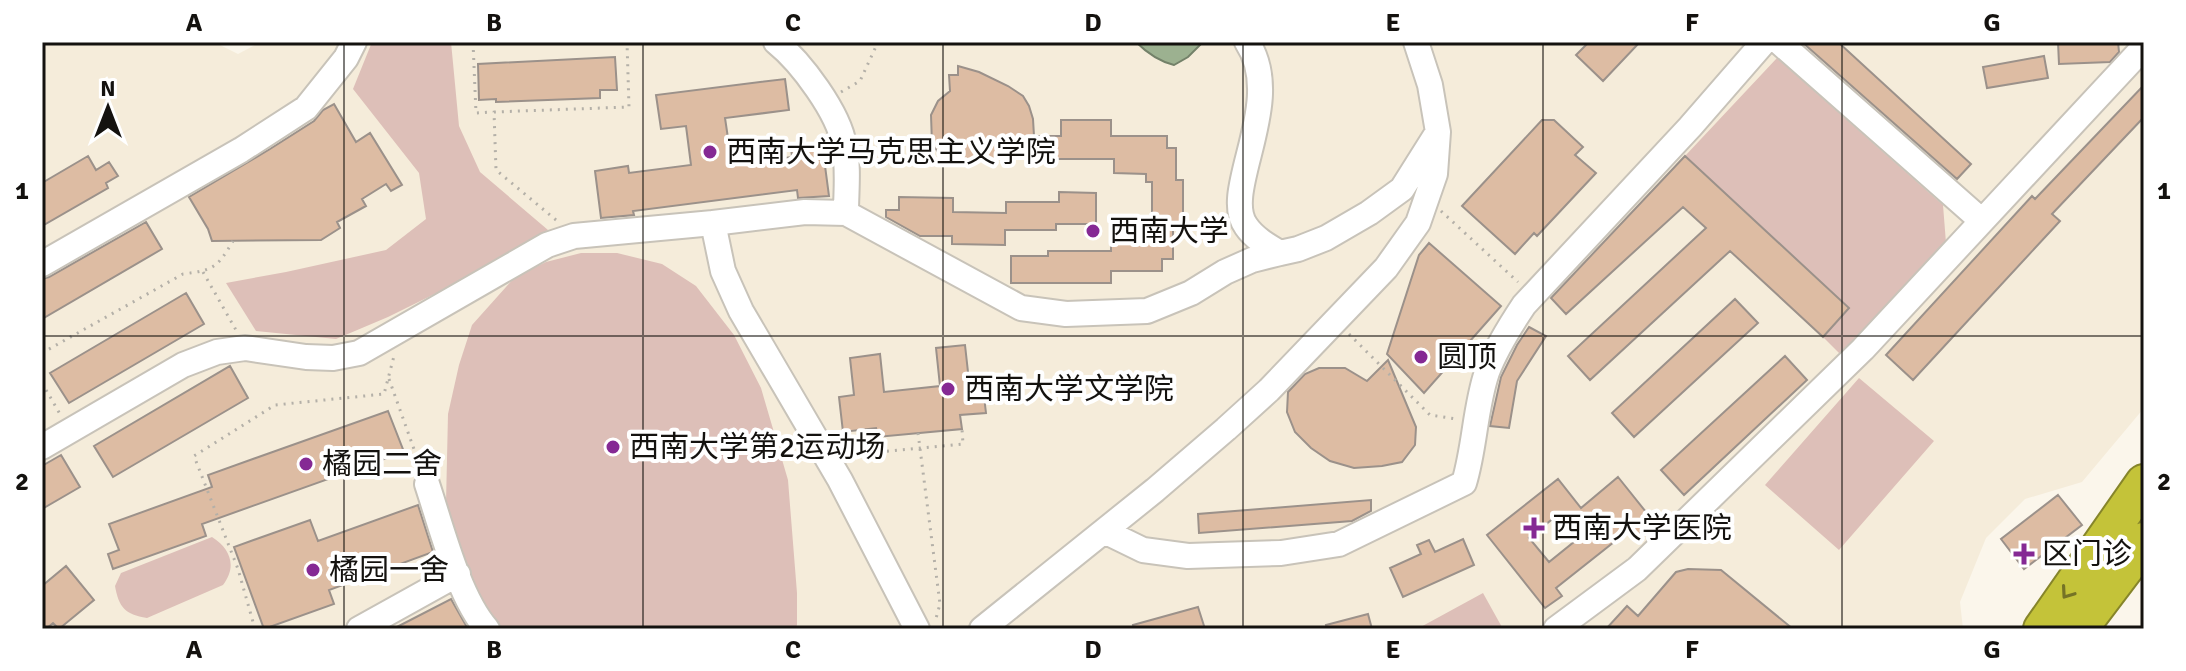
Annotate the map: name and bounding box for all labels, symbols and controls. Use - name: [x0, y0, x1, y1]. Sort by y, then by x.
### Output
- text: A: [186, 7, 203, 39]
- text: B: [486, 7, 502, 39]
- text: C: [785, 7, 801, 39]
- text: D: [1084, 7, 1102, 39]
- text: E: [1386, 7, 1400, 39]
- text: F: [1685, 7, 1699, 39]
- text: G: [1983, 7, 2001, 39]
- north arrow: [68, 68, 148, 148]
- text: N: [100, 75, 116, 102]
- place label: 西南大学马克思主义学院: [726, 134, 1056, 171]
- marker: 西南大学马克思主义学院: [701, 143, 719, 161]
- text: 1: [15, 175, 29, 207]
- text: 1: [2157, 175, 2171, 207]
- place label: 西南大学: [1109, 213, 1229, 250]
- marker: 西南大学: [1084, 222, 1102, 240]
- place label: 圆顶: [1437, 339, 1497, 376]
- marker: 圆顶: [1412, 348, 1430, 366]
- place label: 西南大学文学院: [964, 371, 1174, 408]
- marker: 西南大学文学院: [939, 380, 957, 398]
- place label: 西南大学第2运动场: [629, 429, 885, 466]
- marker: 西南大学第2运动场: [604, 438, 622, 456]
- place label: 橘园二舍: [322, 446, 442, 483]
- marker: 橘园二舍: [297, 455, 315, 473]
- text: 2: [15, 466, 29, 498]
- text: 2: [2157, 466, 2171, 498]
- place label: 西南大学医院: [1552, 510, 1732, 547]
- marker: 西南大学医院: [1523, 517, 1545, 539]
- place label: 区门诊: [2042, 536, 2132, 573]
- marker: 区门诊: [2013, 543, 2035, 565]
- place label: 橘园一舍: [329, 552, 449, 589]
- marker: 橘园一舍: [304, 561, 322, 579]
- one-way arrow: [2062, 584, 2077, 599]
- text: A: [186, 634, 203, 666]
- text: B: [486, 634, 502, 666]
- text: C: [785, 634, 801, 666]
- text: D: [1084, 634, 1102, 666]
- text: E: [1386, 634, 1400, 666]
- text: F: [1685, 634, 1699, 666]
- text: G: [1983, 634, 2001, 666]

